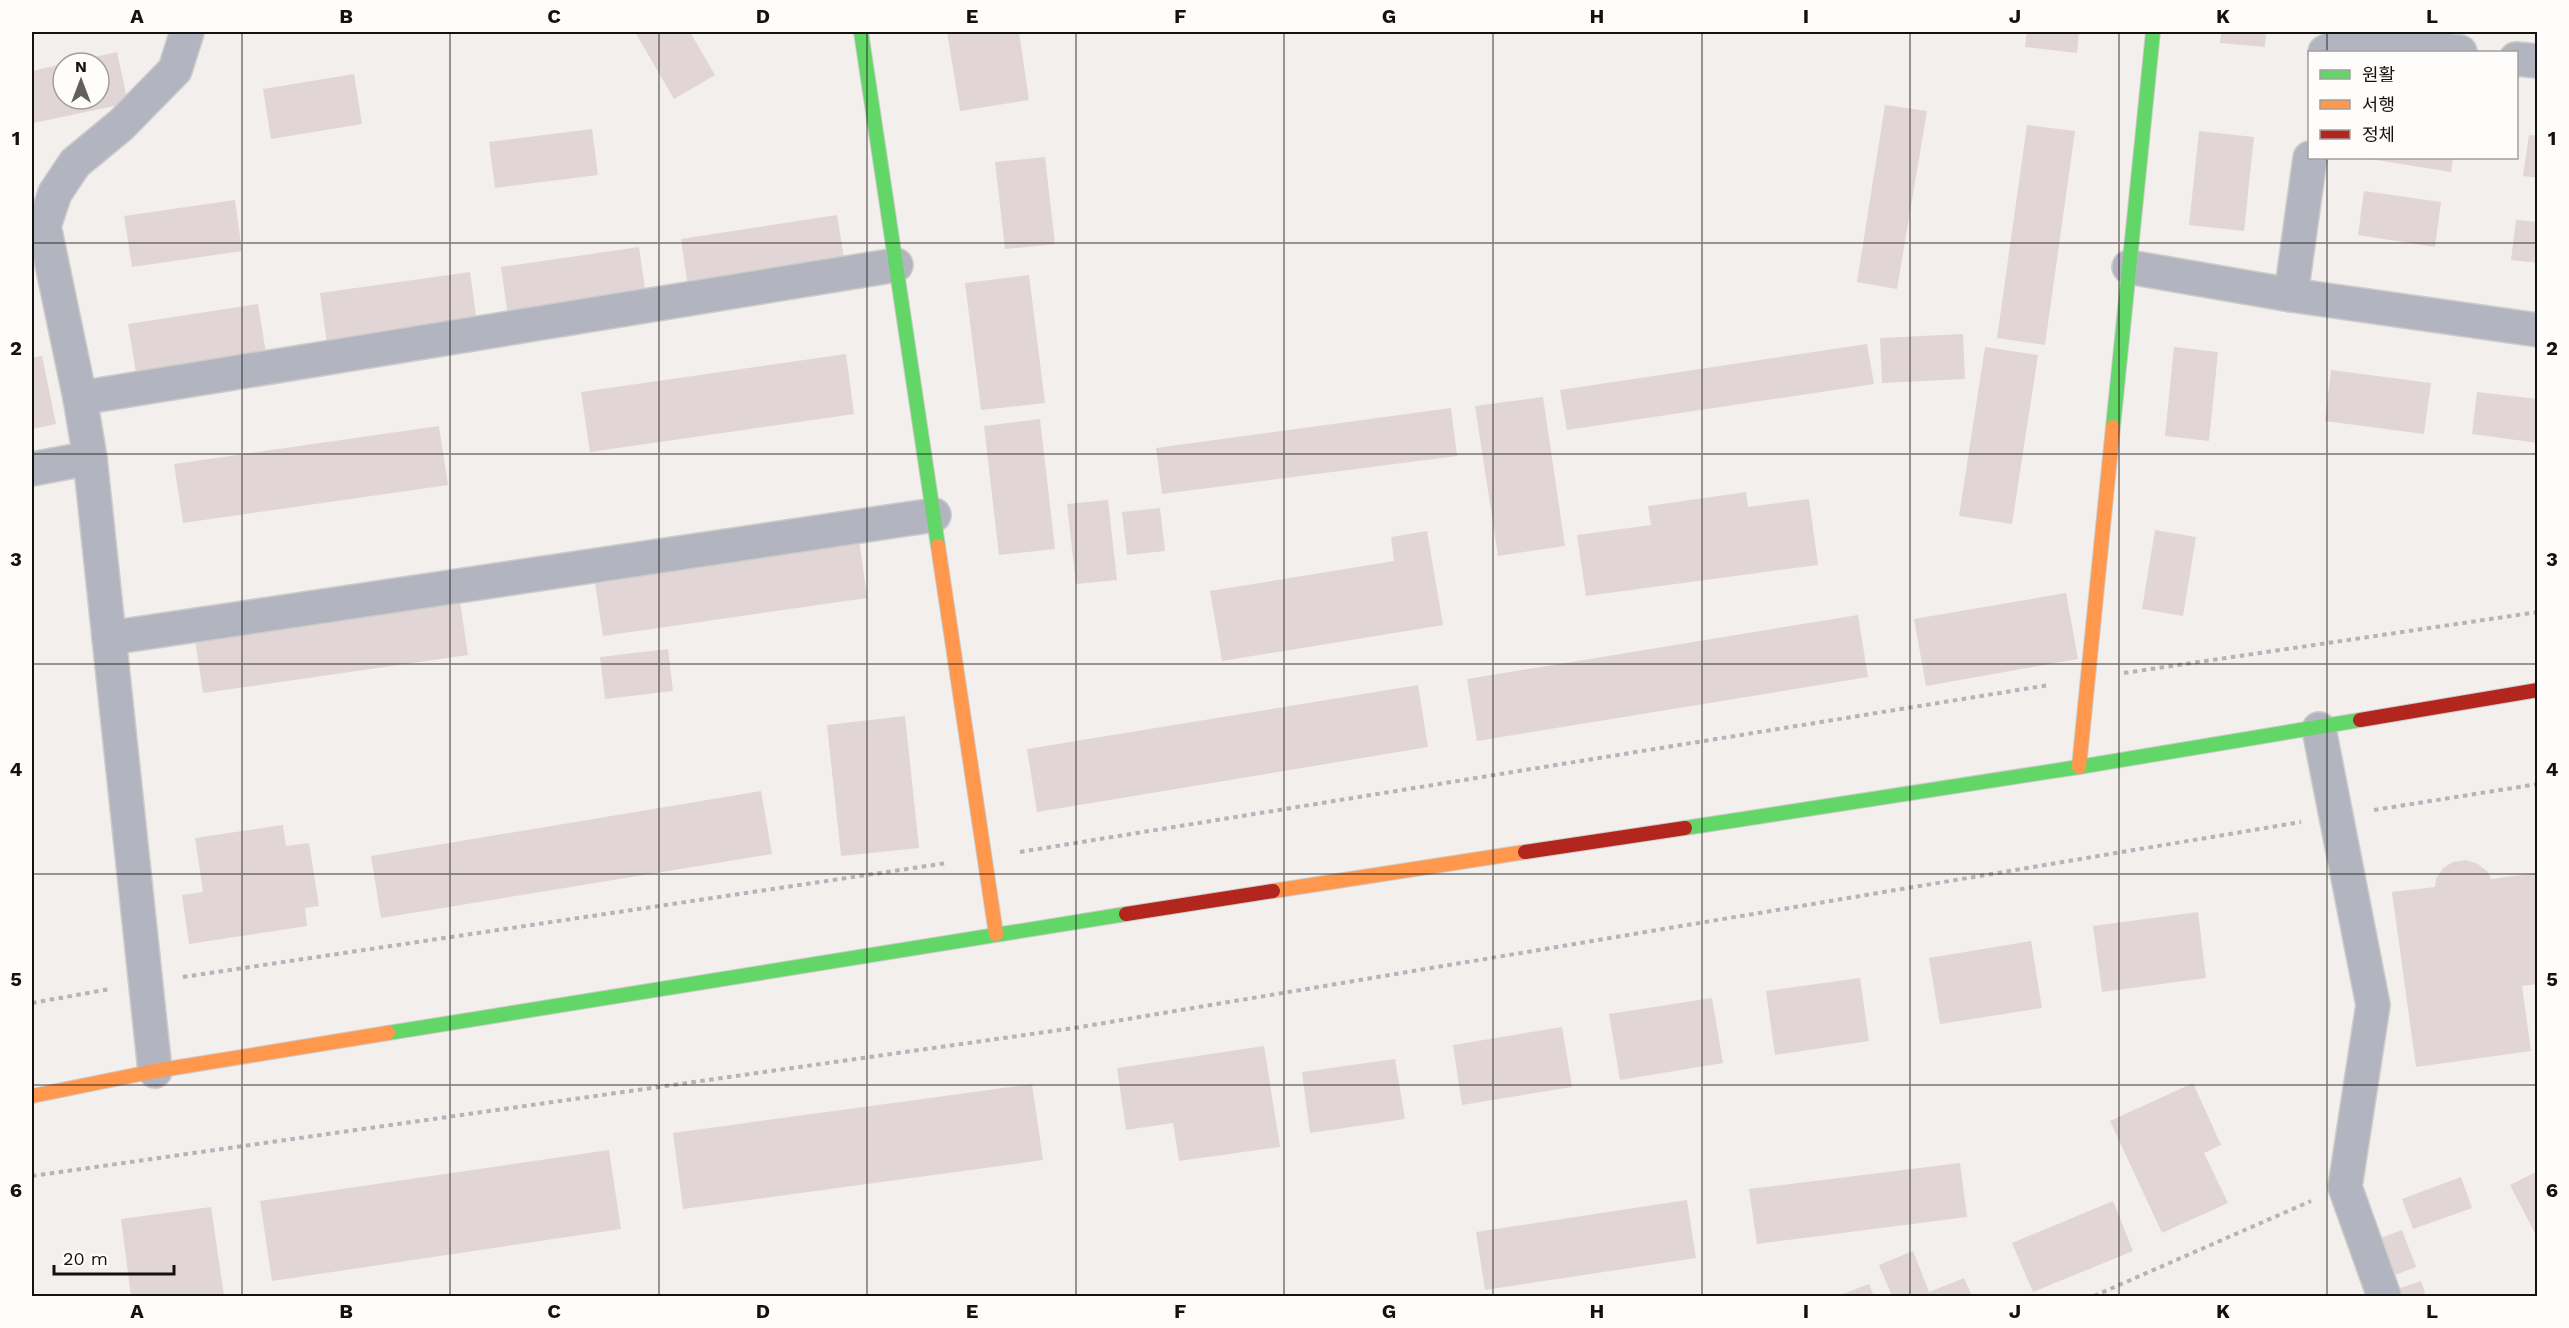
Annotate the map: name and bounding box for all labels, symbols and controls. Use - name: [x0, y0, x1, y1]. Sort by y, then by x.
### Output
- text: A: [130, 4, 144, 28]
- text: B: [339, 4, 353, 28]
- text: C: [547, 4, 561, 28]
- text: D: [756, 4, 770, 28]
- text: E: [966, 4, 978, 28]
- text: F: [1174, 4, 1186, 28]
- text: G: [1382, 4, 1396, 28]
- text: H: [1590, 4, 1604, 28]
- text: I: [1803, 4, 1809, 28]
- text: J: [2009, 4, 2021, 28]
- text: K: [2216, 4, 2230, 28]
- text: L: [2426, 4, 2438, 28]
- north arrow: [51, 51, 111, 111]
- legend: [2308, 51, 2518, 159]
- text: N: [75, 57, 87, 76]
- text: 원활: [2362, 64, 2395, 85]
- text: 서행: [2362, 94, 2395, 115]
- text: 정체: [2362, 124, 2395, 145]
- text: 1: [12, 126, 20, 150]
- text: 1: [2548, 126, 2556, 150]
- text: 2: [10, 336, 22, 360]
- text: 2: [2546, 336, 2558, 360]
- text: 3: [10, 547, 22, 571]
- text: 3: [2546, 547, 2558, 571]
- text: 4: [10, 757, 23, 781]
- text: 4: [2546, 757, 2559, 781]
- text: 5: [10, 967, 22, 991]
- text: 5: [2546, 967, 2558, 991]
- text: 6: [10, 1178, 22, 1202]
- text: 6: [2546, 1178, 2558, 1202]
- scale bar: [54, 1238, 174, 1276]
- text: 20 m: [63, 1248, 108, 1269]
- text: A: [130, 1299, 144, 1323]
- text: B: [339, 1299, 353, 1323]
- text: C: [547, 1299, 561, 1323]
- text: D: [756, 1299, 770, 1323]
- text: E: [966, 1299, 978, 1323]
- text: F: [1174, 1299, 1186, 1323]
- text: G: [1382, 1299, 1396, 1323]
- text: H: [1590, 1299, 1604, 1323]
- text: I: [1803, 1299, 1809, 1323]
- text: J: [2009, 1299, 2021, 1323]
- text: K: [2216, 1299, 2230, 1323]
- text: L: [2426, 1299, 2438, 1323]

